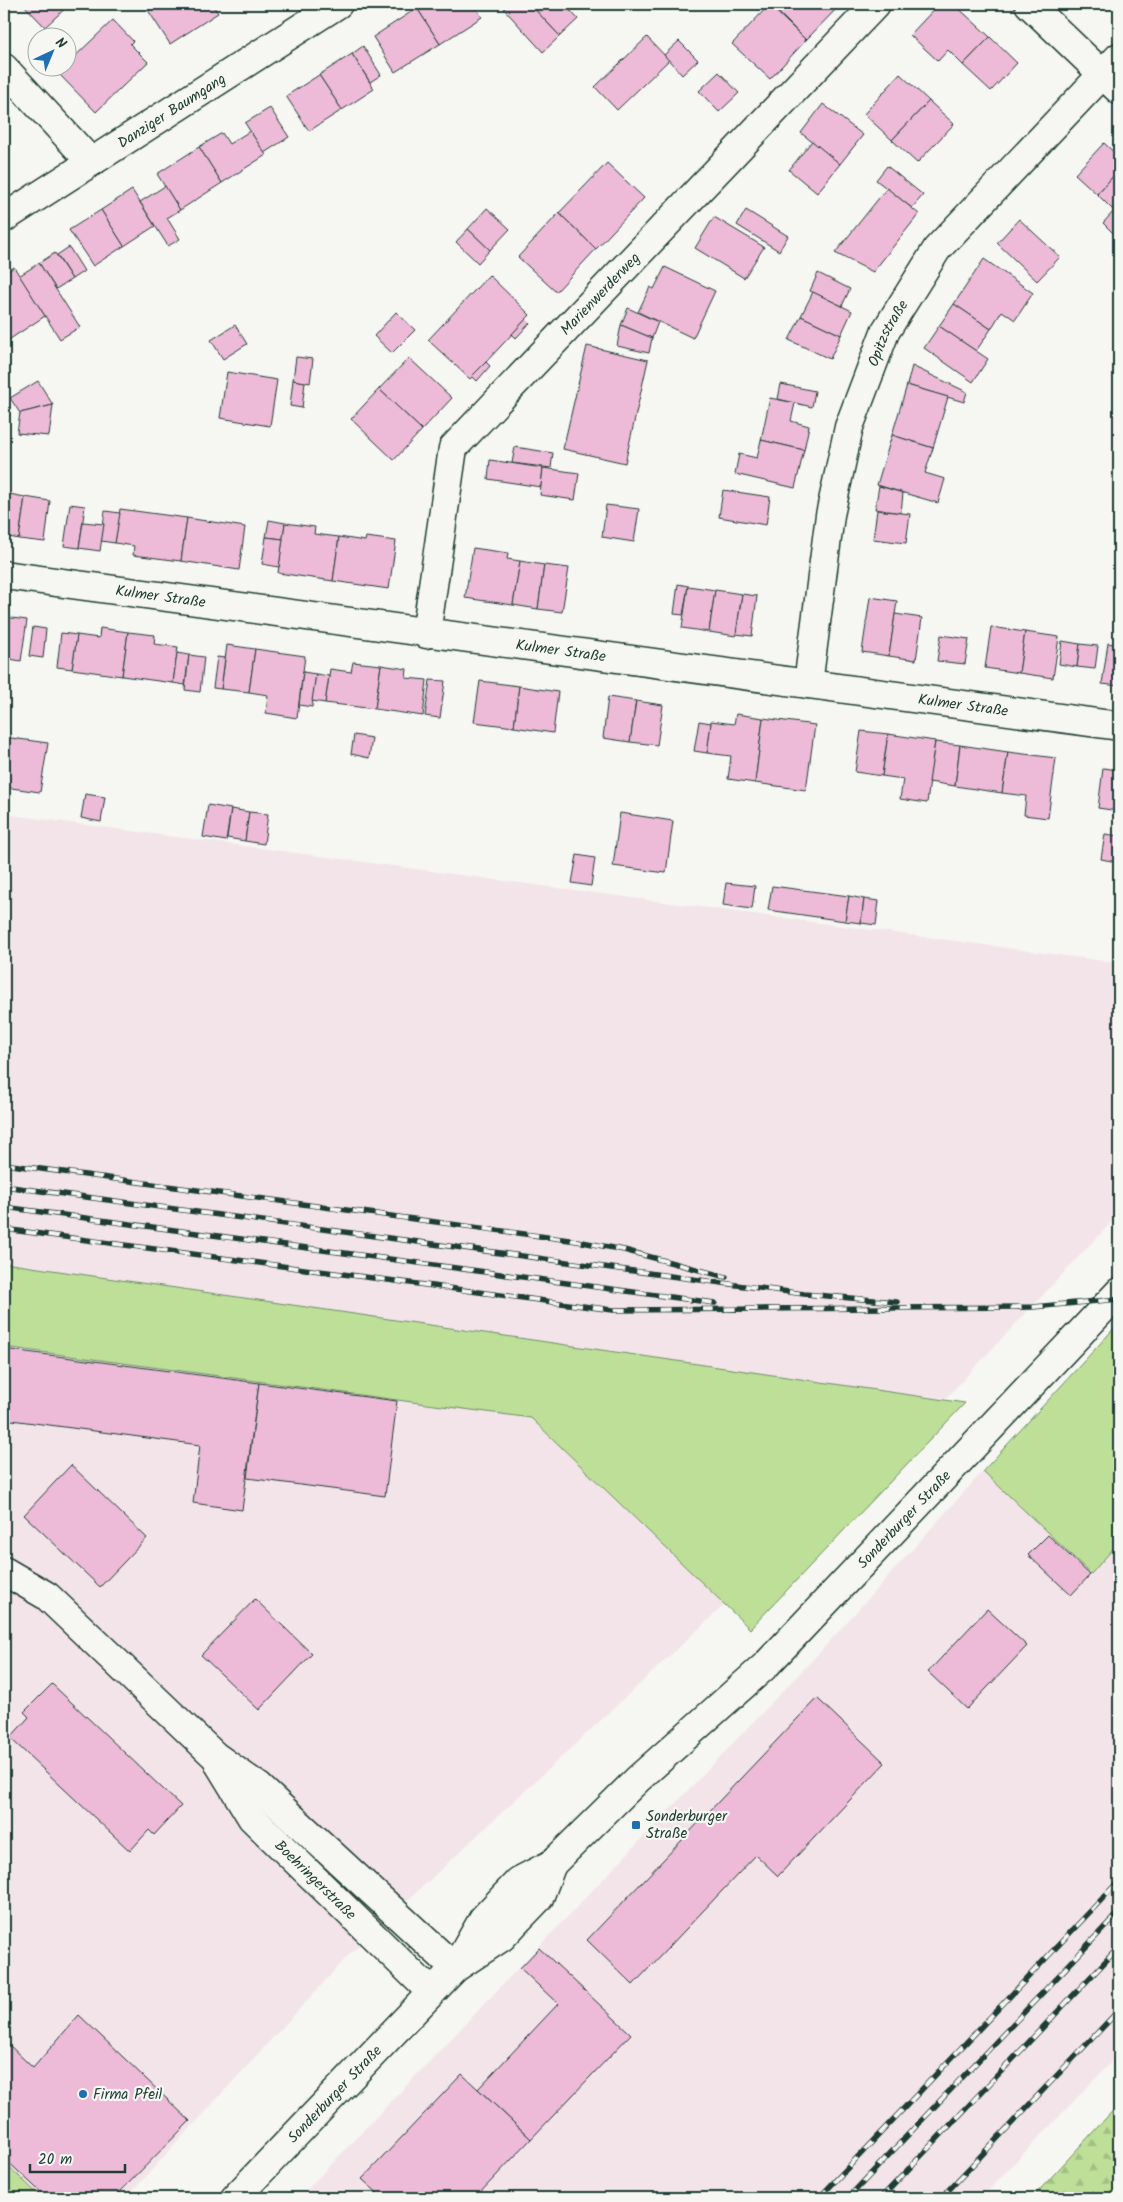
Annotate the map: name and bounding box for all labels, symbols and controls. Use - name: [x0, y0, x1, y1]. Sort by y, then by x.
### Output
- north arrow: [28, 28, 78, 78]
- text: N: [50, 32, 71, 54]
- street label: Danziger Baumgang: [113, 68, 231, 155]
- street label: Marienwerderweg: [555, 247, 646, 342]
- street label: Opitzstraße: [862, 295, 915, 370]
- street label: Kulmer Straße: [114, 579, 207, 615]
- street label: Kulmer Straße: [514, 633, 608, 669]
- street label: Kulmer Straße: [916, 688, 1010, 724]
- street label: Sonderburger Straße: [852, 1465, 958, 1575]
- place label: Sonderburger Straße: [646, 1805, 728, 1846]
- marker: Sonderburger Straße: [630, 1819, 642, 1831]
- street label: Boehringerstraße: [268, 1835, 362, 1926]
- street label: Sonderburger Straße: [282, 2040, 388, 2149]
- place label: Firma Pfeil: [93, 2083, 162, 2107]
- marker: Firma Pfeil: [77, 2088, 89, 2100]
- scale bar: [30, 2142, 125, 2174]
- text: 20 m: [38, 2148, 72, 2172]

